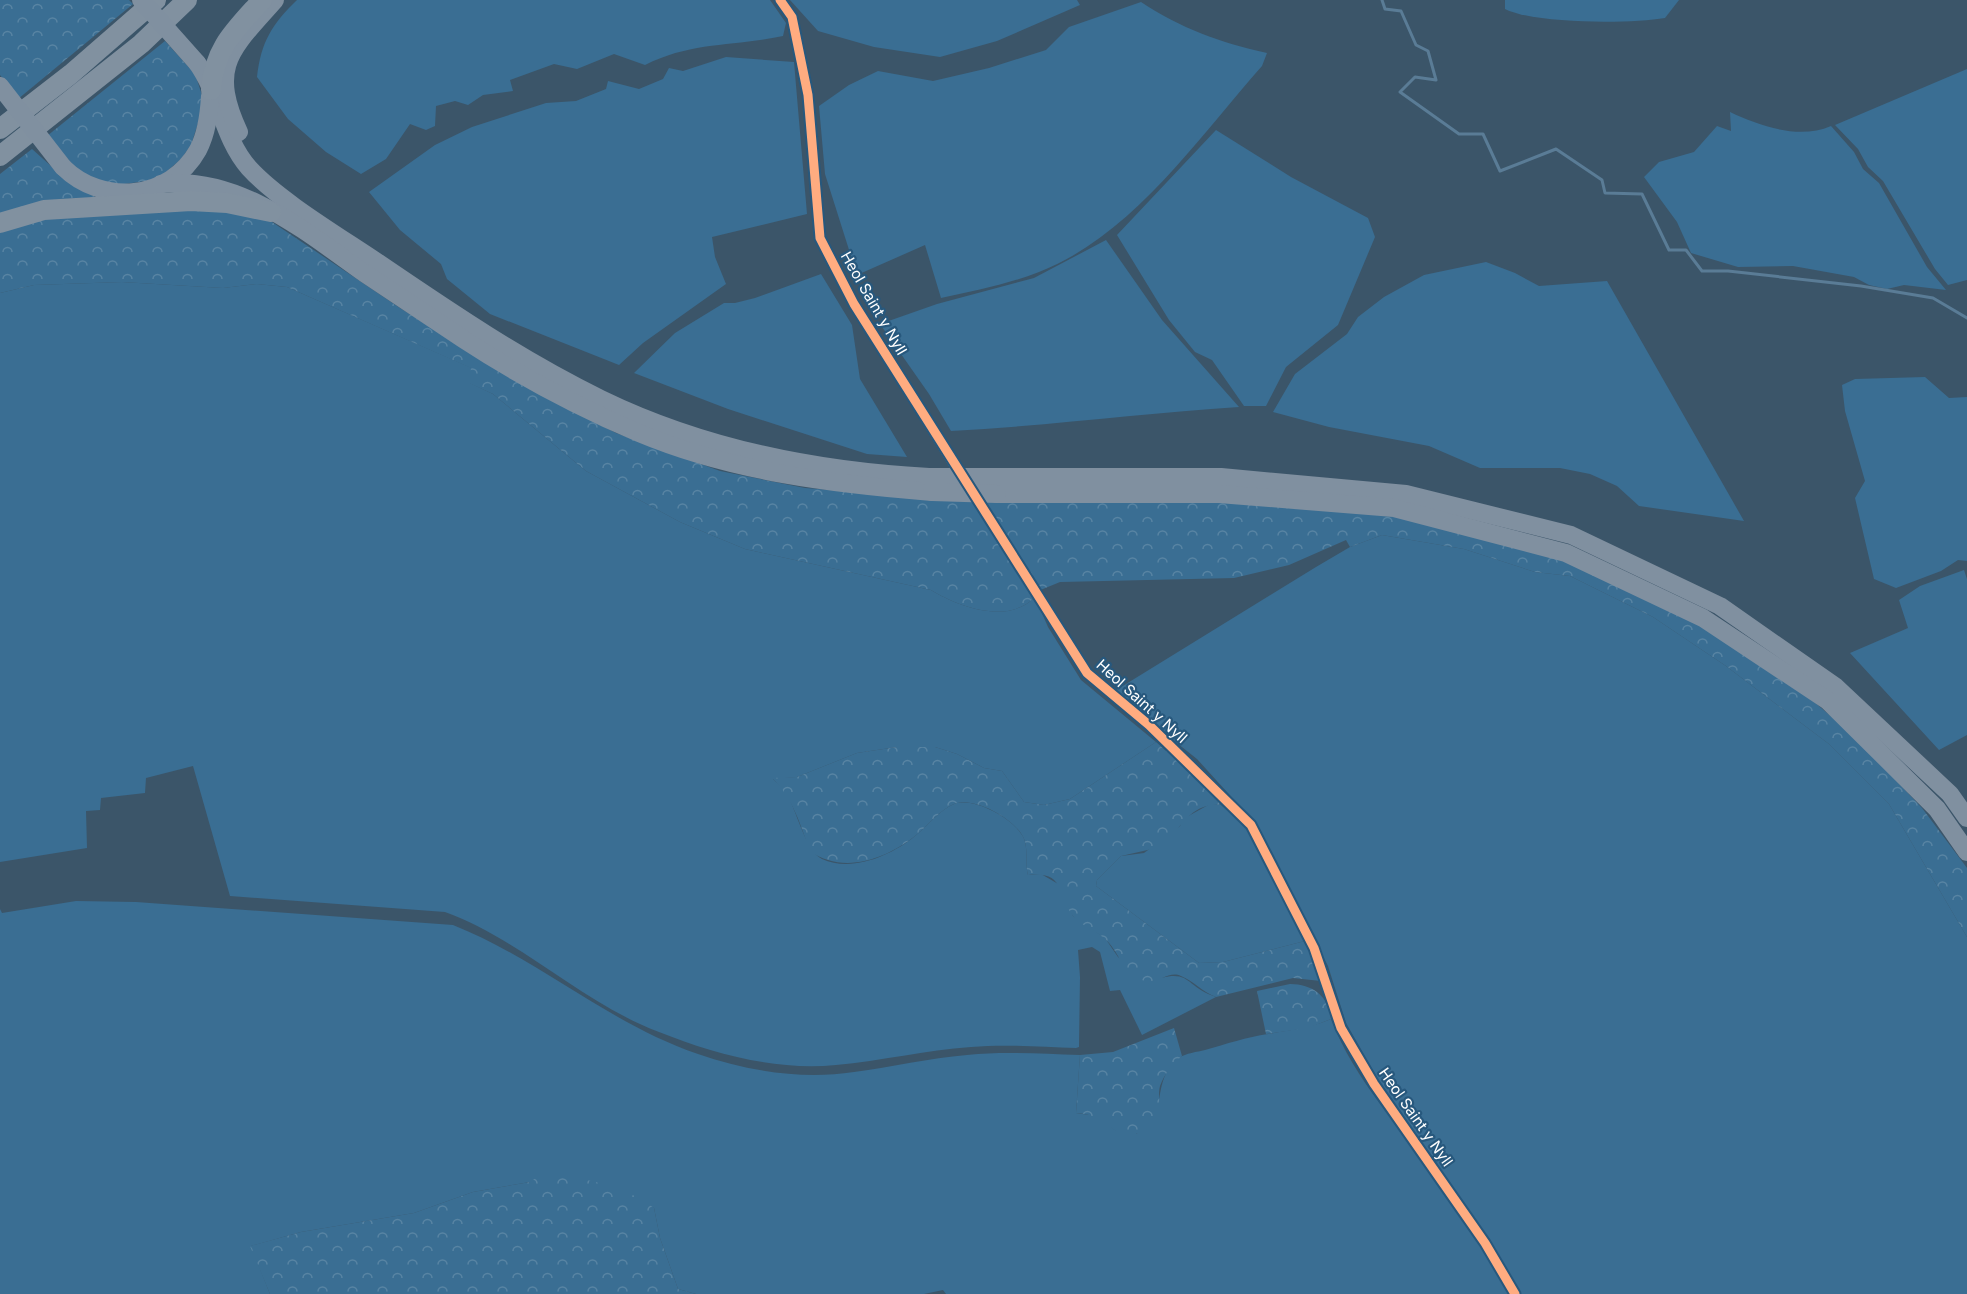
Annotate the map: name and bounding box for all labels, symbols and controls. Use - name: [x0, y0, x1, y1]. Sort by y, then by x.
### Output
- street label: Heol Saint y Nyll: [837, 248, 911, 358]
- street label: Heol Saint y Nyll: [1092, 655, 1192, 747]
- street label: Heol Saint y Nyll: [1375, 1064, 1457, 1170]

